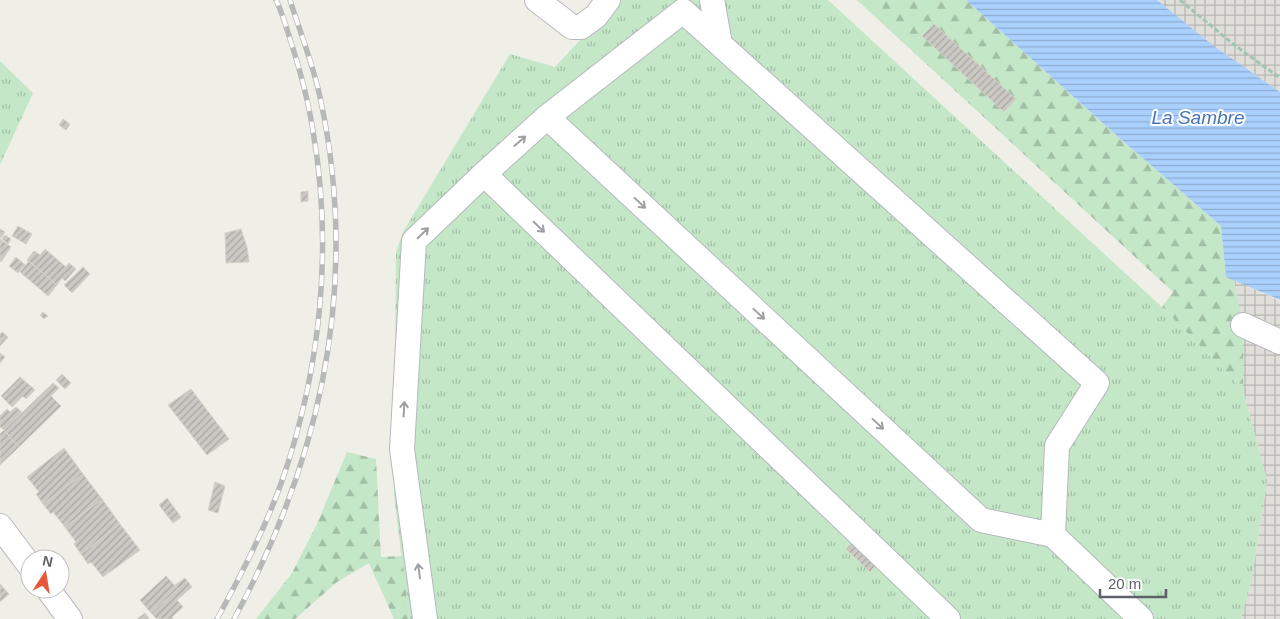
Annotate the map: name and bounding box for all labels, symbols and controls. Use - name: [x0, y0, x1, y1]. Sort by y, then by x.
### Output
- water label: La Sambre: [1152, 107, 1244, 128]
- one-way arrow: [514, 136, 527, 147]
- one-way arrow: [634, 197, 646, 209]
- one-way arrow: [533, 221, 546, 233]
- one-way arrow: [416, 227, 429, 239]
- one-way arrow: [753, 308, 766, 320]
- one-way arrow: [400, 402, 409, 418]
- one-way arrow: [872, 418, 885, 430]
- north arrow: [20, 549, 70, 599]
- text: N: [41, 552, 54, 570]
- one-way arrow: [414, 563, 424, 579]
- scale bar: [1100, 566, 1166, 598]
- text: 20 m: [1108, 575, 1141, 592]

